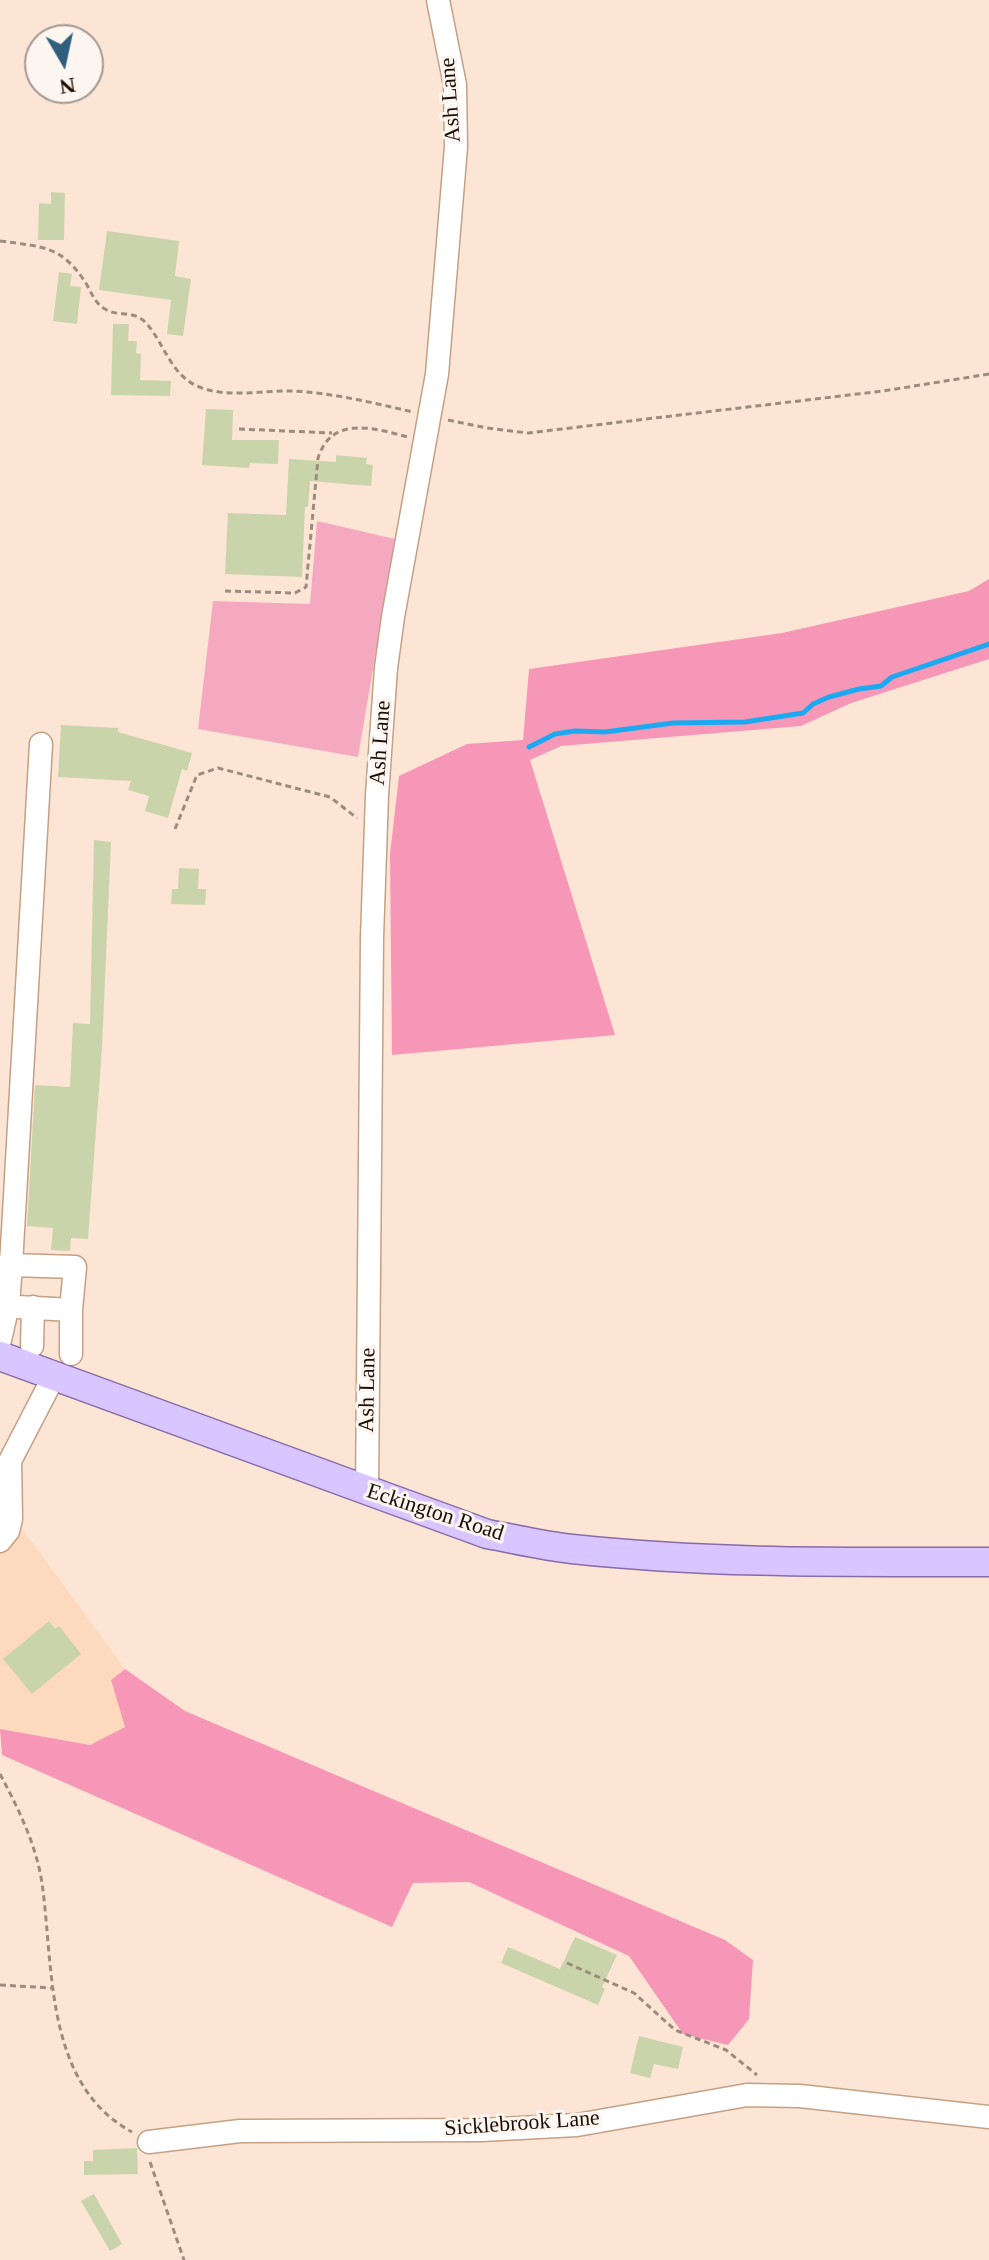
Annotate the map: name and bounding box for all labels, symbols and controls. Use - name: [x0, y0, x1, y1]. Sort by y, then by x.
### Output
- north arrow: [24, 24, 104, 104]
- street label: Ash Lane: [435, 57, 467, 143]
- text: N: [58, 73, 77, 100]
- street label: Ash Lane: [365, 700, 397, 786]
- street label: Ash Lane: [354, 1347, 382, 1433]
- street label: Eckington Road: [363, 1478, 507, 1548]
- street label: Sicklebrook Lane: [443, 2105, 601, 2143]

